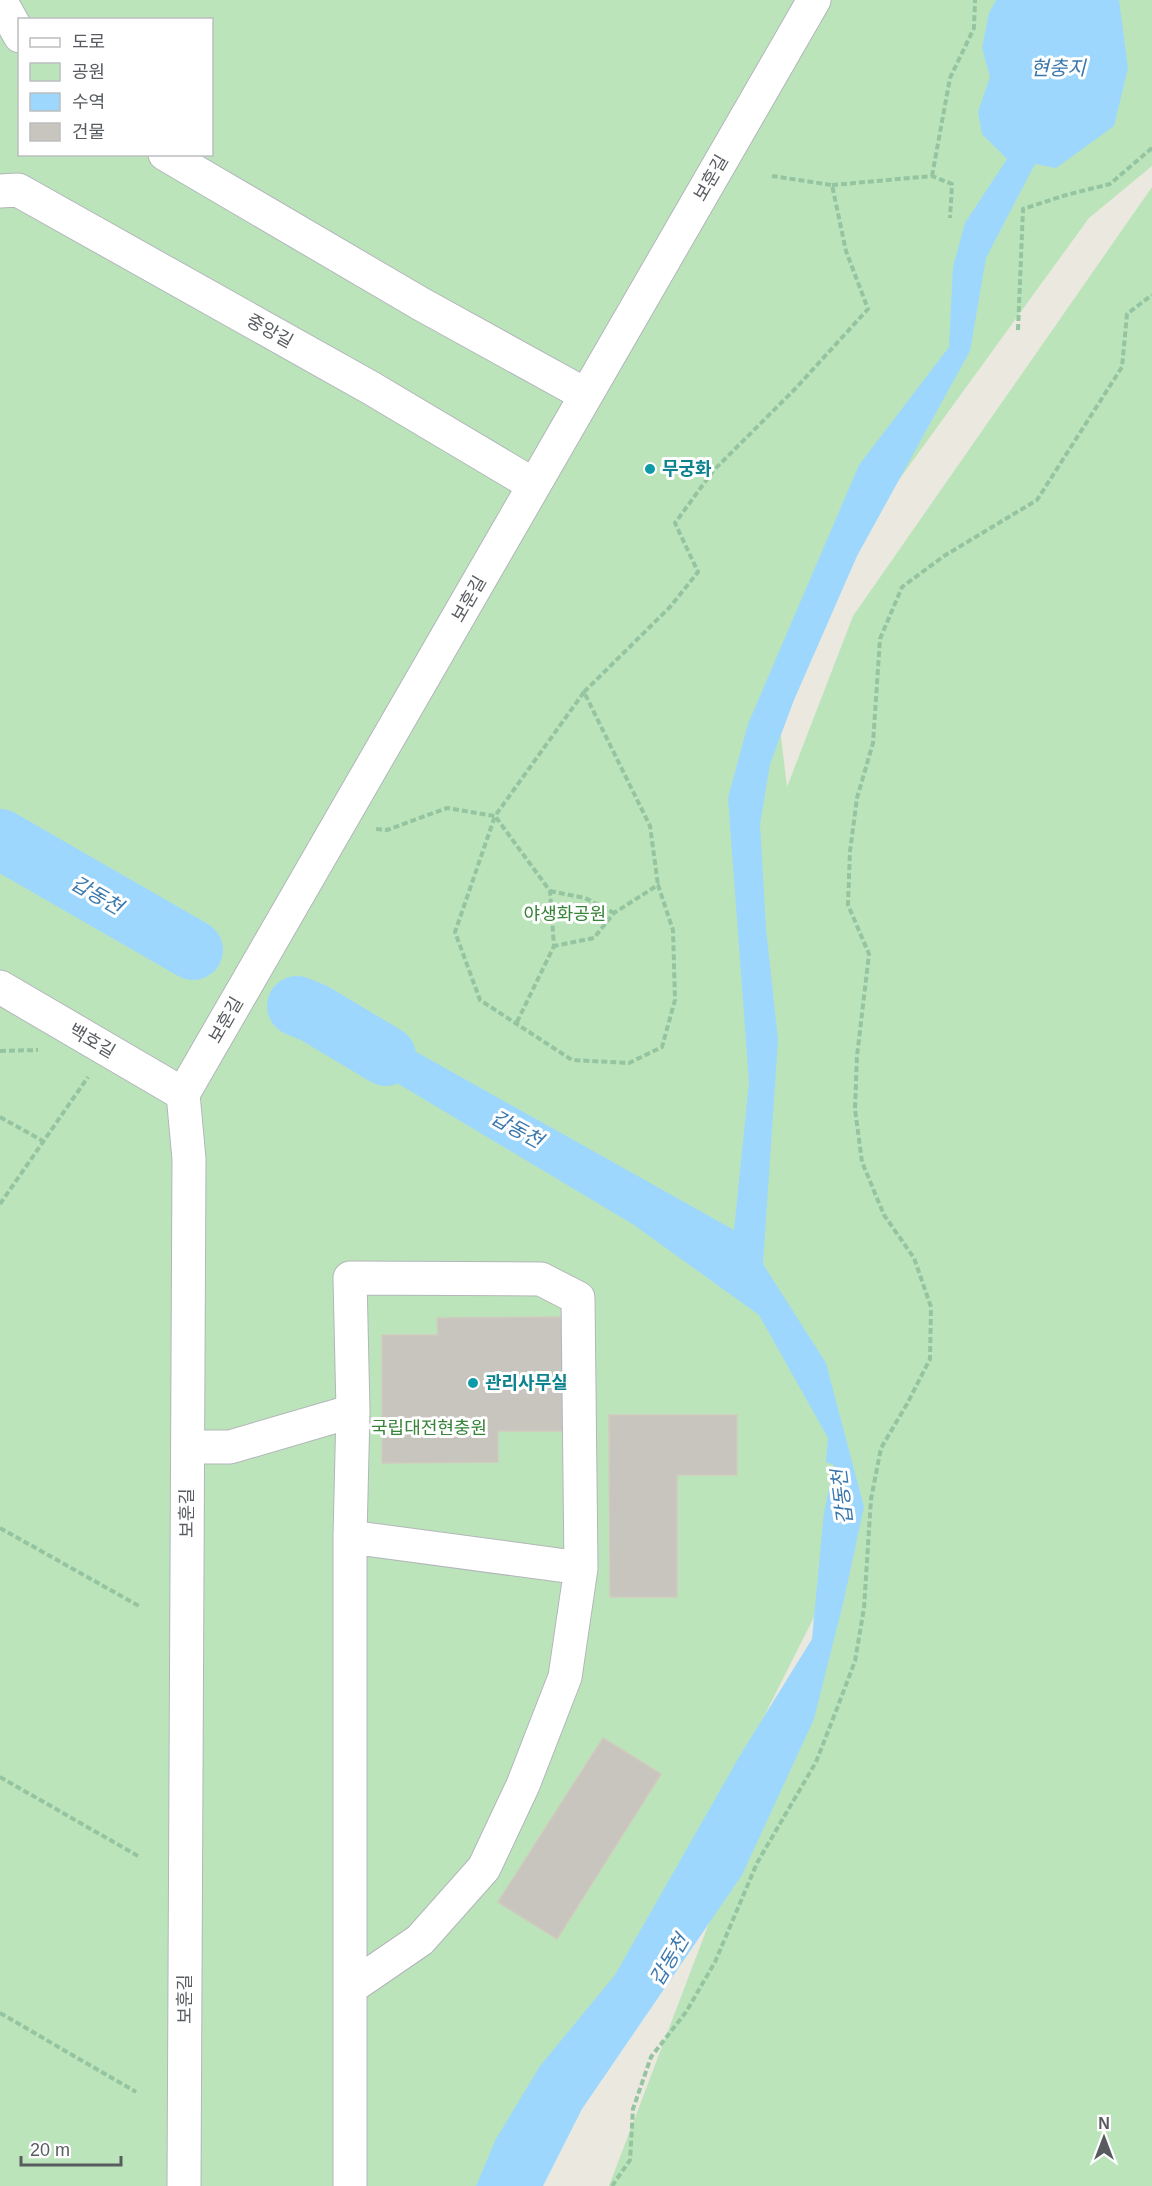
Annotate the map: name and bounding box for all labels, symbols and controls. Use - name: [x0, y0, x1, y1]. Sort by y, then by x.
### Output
- legend: [18, 18, 213, 156]
- text: 도로: [72, 32, 105, 52]
- water label: 현충지: [1030, 57, 1087, 79]
- text: 공원: [72, 62, 105, 82]
- text: 수역: [72, 92, 105, 112]
- text: 건물: [72, 122, 105, 142]
- street label: 보훈길: [690, 151, 732, 205]
- street label: 중앙길: [243, 310, 297, 352]
- place label: 무궁화: [662, 459, 712, 479]
- marker: 무궁화: [643, 462, 657, 476]
- street label: 보훈길: [448, 572, 490, 626]
- water label: 갑동천: [68, 872, 129, 920]
- park label: 야생화공원: [524, 904, 606, 924]
- street label: 보훈길: [205, 993, 247, 1047]
- street label: 백호길: [65, 1020, 119, 1062]
- water label: 갑동천: [488, 1106, 549, 1153]
- place label: 관리사무실: [485, 1373, 568, 1393]
- marker: 관리사무실: [466, 1376, 480, 1390]
- park label: 국립대전현충원: [371, 1418, 487, 1438]
- water label: 갑동천: [827, 1466, 856, 1526]
- street label: 보훈길: [177, 1488, 197, 1538]
- water label: 갑동천: [645, 1928, 694, 1989]
- street label: 보훈길: [175, 1974, 195, 2024]
- north arrow: [1074, 2108, 1134, 2168]
- text: N: [1098, 2115, 1110, 2132]
- scale bar: [21, 2129, 122, 2167]
- text: 20 m: [30, 2140, 70, 2160]

